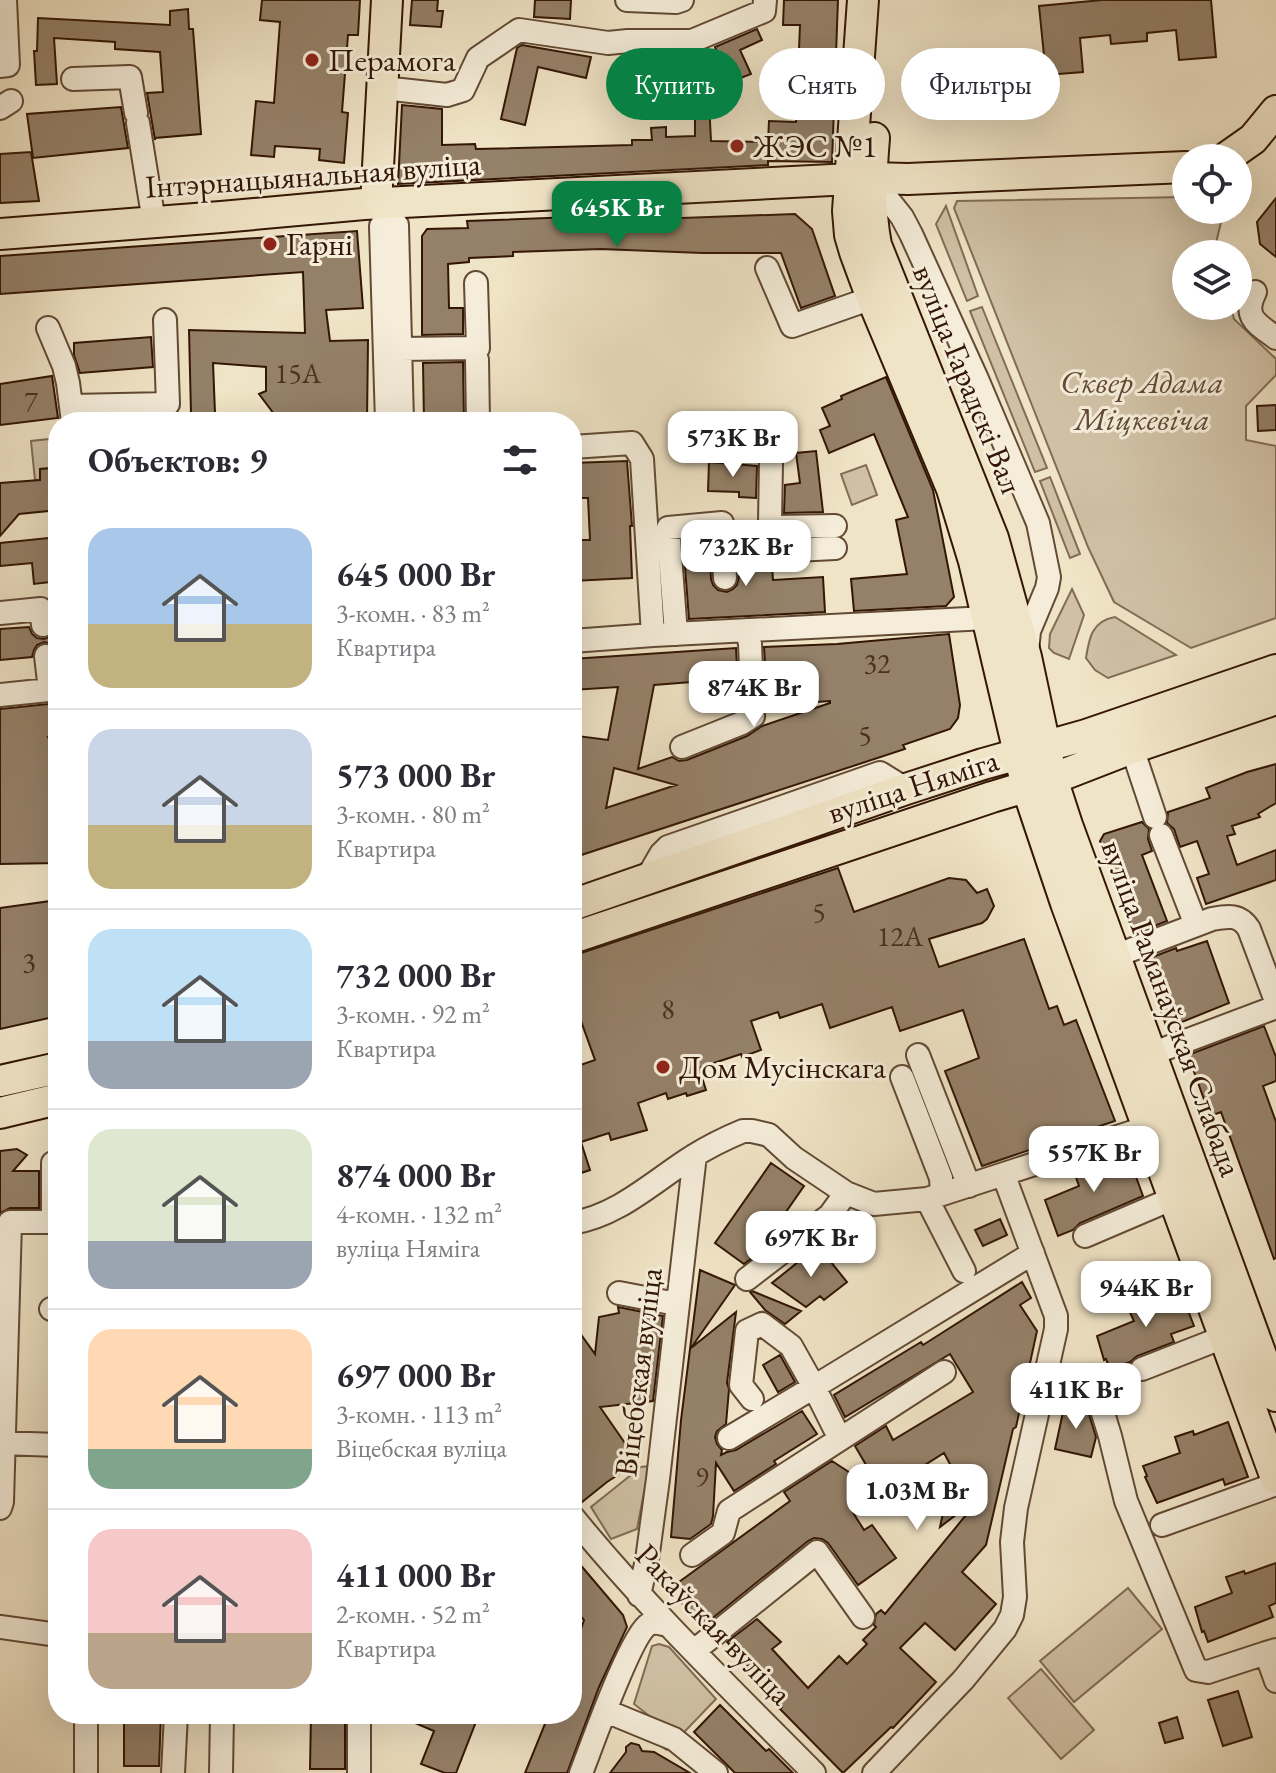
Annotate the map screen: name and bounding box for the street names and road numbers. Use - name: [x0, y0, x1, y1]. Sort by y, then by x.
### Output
- street label: Інтэрнацыянальная вуліца: [144, 142, 482, 208]
- street label: вуліца Гарадскі Вал: [903, 258, 1033, 500]
- street label: вуліца Няміга: [822, 739, 1004, 833]
- street label: вуліца Раманаўская Слабада: [1092, 834, 1253, 1182]
- street label: Віцебская вуліца: [604, 1265, 672, 1479]
- street label: Ракаўская вуліца: [626, 1534, 802, 1714]

